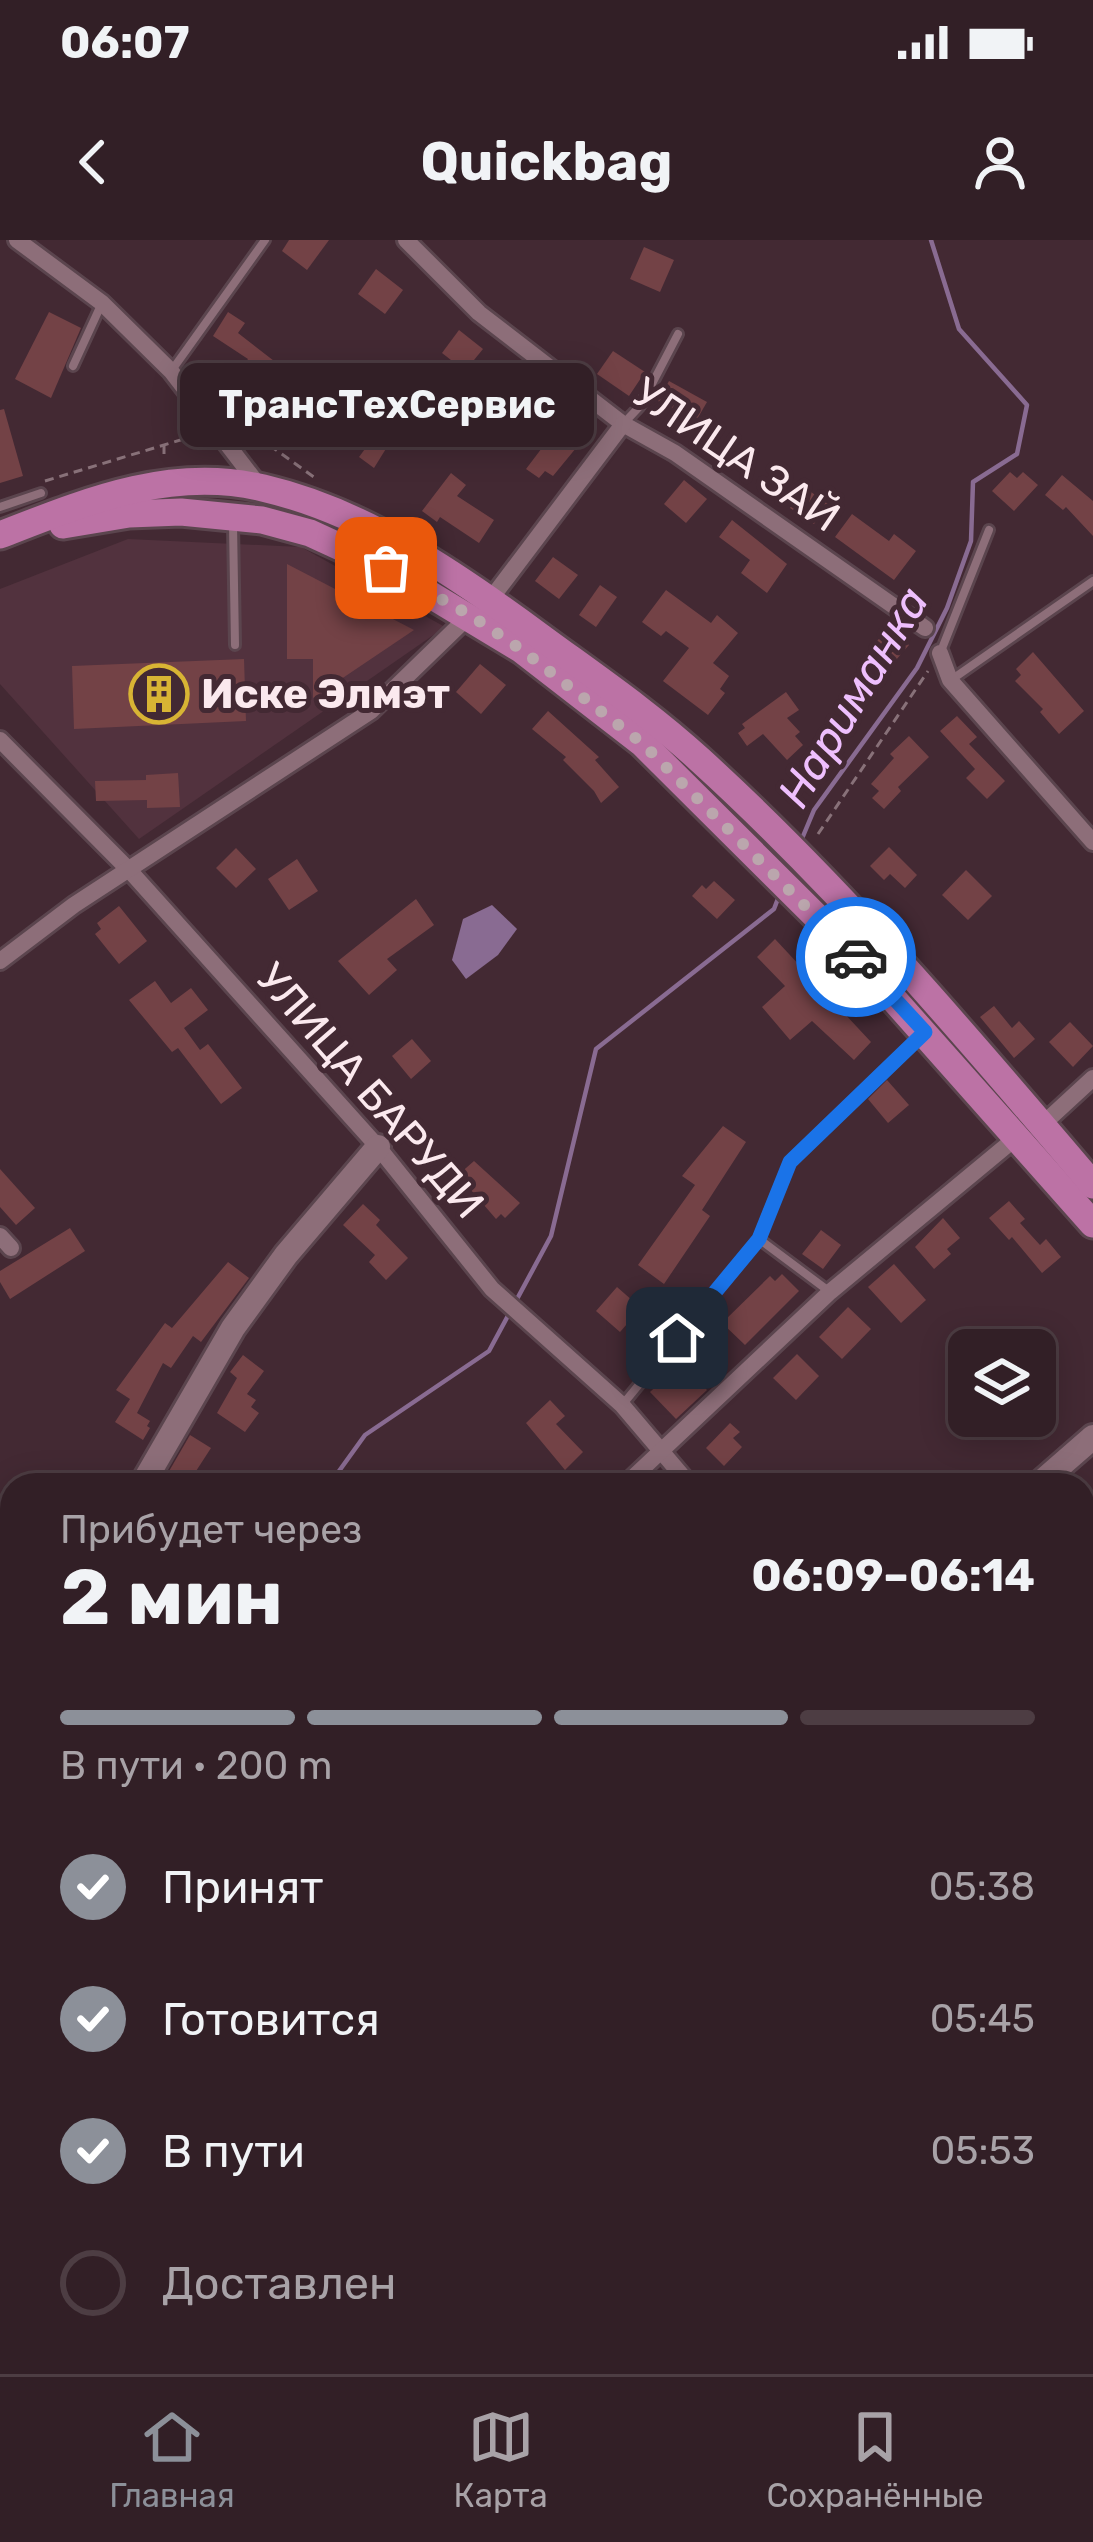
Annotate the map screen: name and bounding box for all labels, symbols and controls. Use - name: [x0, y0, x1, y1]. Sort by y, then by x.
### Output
- text: 06:07: [60, 16, 189, 69]
- icon: back: [60, 129, 126, 195]
- icon: person: [967, 129, 1033, 195]
- text: Quickbag: [420, 130, 673, 194]
- callout: ТрансТехСервис: [179, 364, 593, 448]
- street label: УЛИЦА ЗАЙ: [623, 367, 849, 543]
- text: ТрансТехСервис: [218, 382, 556, 428]
- pin: [335, 517, 437, 619]
- icon: bag: [353, 535, 419, 601]
- water label: Нариманка: [767, 577, 939, 817]
- building icon: Иске Элмэт: [128, 663, 190, 725]
- place label: Иске Элмэт: [201, 669, 450, 719]
- courier: [796, 897, 916, 1017]
- icon: car: [823, 924, 889, 990]
- street label: УЛИЦА БАРУДИ: [246, 953, 494, 1229]
- pin: [626, 1287, 728, 1389]
- icon: home: [644, 1305, 710, 1371]
- map controls: [948, 1329, 1056, 1437]
- button: layers: [948, 1329, 1056, 1437]
- text: Прибудет через: [60, 1507, 362, 1553]
- text: 06:09–06:14: [751, 1549, 1035, 1602]
- text: 2 мин: [60, 1551, 283, 1644]
- text: В пути · 200 m: [60, 1743, 332, 1789]
- icon: check: [60, 1854, 126, 1920]
- text: Принят: [162, 1861, 323, 1914]
- text: 05:38: [929, 1864, 1035, 1910]
- icon: check: [60, 1986, 126, 2052]
- text: Готовится: [162, 1993, 380, 2046]
- text: 05:45: [930, 1996, 1035, 2042]
- icon: check: [60, 2118, 126, 2184]
- text: В пути: [162, 2125, 305, 2178]
- text: 05:53: [930, 2128, 1035, 2174]
- text: Доставлен: [162, 2257, 396, 2310]
- tab: Главная: [109, 2404, 235, 2515]
- tab: Карта: [454, 2404, 548, 2515]
- tab: Сохранённые: [766, 2404, 984, 2515]

